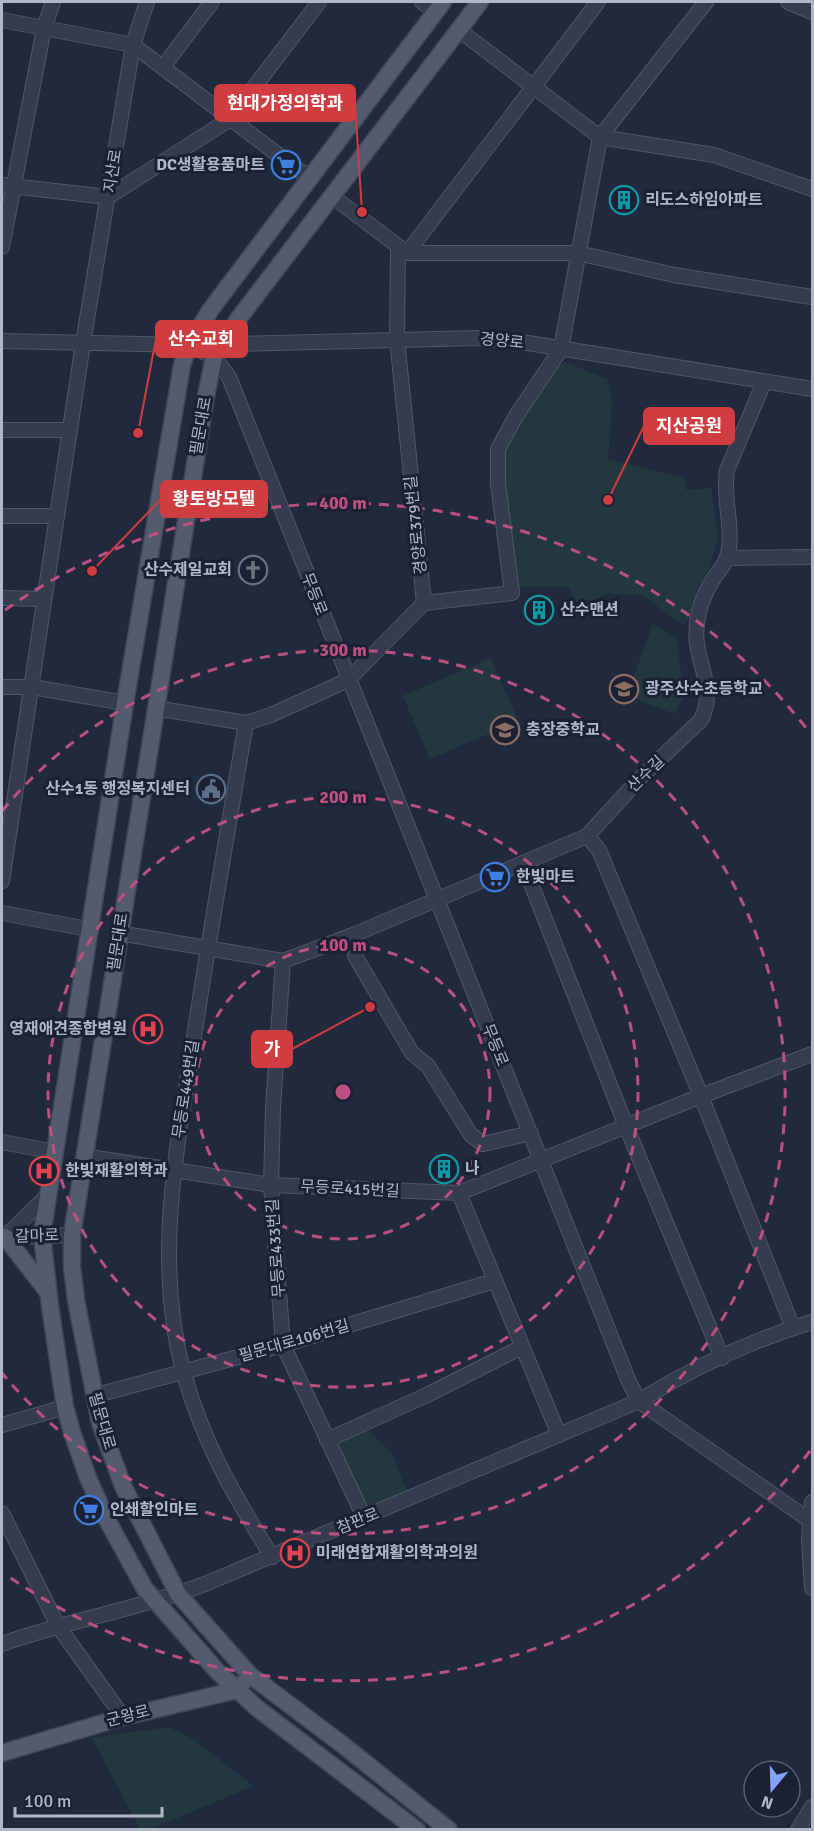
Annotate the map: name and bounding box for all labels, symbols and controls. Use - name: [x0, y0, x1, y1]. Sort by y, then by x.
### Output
- callout: 현대가정의학과: [215, 85, 355, 121]
- text: 현대가정의학과: [227, 92, 343, 114]
- street label: 지산로: [100, 147, 126, 194]
- supermarket icon: DC생활용품마트: [270, 149, 302, 181]
- place label: DC생활용품마트: [156, 155, 265, 175]
- building icon: 리도스하임아파트: [608, 184, 640, 216]
- place label: 리도스하임아파트: [645, 190, 763, 210]
- callout: 산수교회: [156, 321, 247, 357]
- text: 산수교회: [168, 328, 234, 350]
- street label: 경양로: [479, 329, 525, 353]
- street label: 필문대로: [186, 395, 216, 457]
- callout: 지산공원: [644, 408, 734, 444]
- text: 지산공원: [656, 415, 722, 437]
- street label: 경양로379번길: [401, 474, 431, 576]
- callout: 황토방모텔: [161, 481, 267, 517]
- text: 황토방모텔: [173, 488, 255, 510]
- text: 400 m: [319, 492, 367, 514]
- church icon: 산수제일교회: [237, 554, 269, 586]
- place label: 산수제일교회: [144, 560, 232, 580]
- street label: 무등로: [297, 570, 331, 618]
- building icon: 산수맨션: [523, 594, 555, 626]
- place label: 산수맨션: [560, 600, 619, 620]
- text: 300 m: [319, 639, 367, 661]
- school or university icon: 광주산수초등학교: [608, 673, 640, 705]
- place label: 광주산수초등학교: [645, 679, 763, 699]
- school or university icon: 충장중학교: [489, 714, 521, 746]
- place label: 충장중학교: [526, 720, 600, 740]
- street label: 산수길: [623, 751, 669, 797]
- public building icon: 산수1동 행정복지센터: [195, 773, 227, 805]
- place label: 산수1동 행정복지센터: [45, 779, 190, 799]
- text: 200 m: [319, 786, 367, 808]
- supermarket icon: 한빛마트: [479, 861, 511, 893]
- place label: 한빛마트: [516, 867, 575, 887]
- street label: 필문대로: [104, 911, 133, 973]
- text: 100 m: [319, 934, 367, 956]
- hospital icon: 영재애견종합병원: [132, 1013, 164, 1045]
- place label: 영재애견종합병원: [9, 1019, 127, 1039]
- street label: 무등로: [477, 1021, 513, 1069]
- callout: 가: [252, 1031, 292, 1067]
- street label: 무등로449번길: [168, 1038, 204, 1140]
- text: 가: [264, 1038, 281, 1060]
- centre of rings: [333, 1082, 353, 1102]
- building icon: 나: [428, 1153, 460, 1185]
- hospital icon: 한빛재활의학과: [28, 1155, 60, 1187]
- place label: 나: [465, 1159, 480, 1179]
- place label: 한빛재활의학과: [65, 1161, 168, 1181]
- street label: 무등로415번길: [300, 1176, 400, 1202]
- street label: 무등로433번길: [263, 1198, 289, 1298]
- street label: 갈마로: [15, 1225, 60, 1247]
- street label: 필문대로106번길: [236, 1316, 352, 1366]
- street label: 필문대로: [84, 1390, 120, 1452]
- supermarket icon: 인쇄할인마트: [73, 1494, 105, 1526]
- place label: 인쇄할인마트: [110, 1500, 199, 1520]
- street label: 참판로: [334, 1503, 382, 1539]
- hospital icon: 미래연합재활의학과의원: [279, 1537, 311, 1569]
- place label: 미래연합재활의학과의원: [316, 1543, 478, 1563]
- street label: 군왕로: [104, 1701, 152, 1731]
- north arrow: [742, 1759, 802, 1819]
- scale bar: [15, 1780, 162, 1818]
- text: 100 m: [24, 1790, 71, 1812]
- text: N: [759, 1791, 776, 1814]

